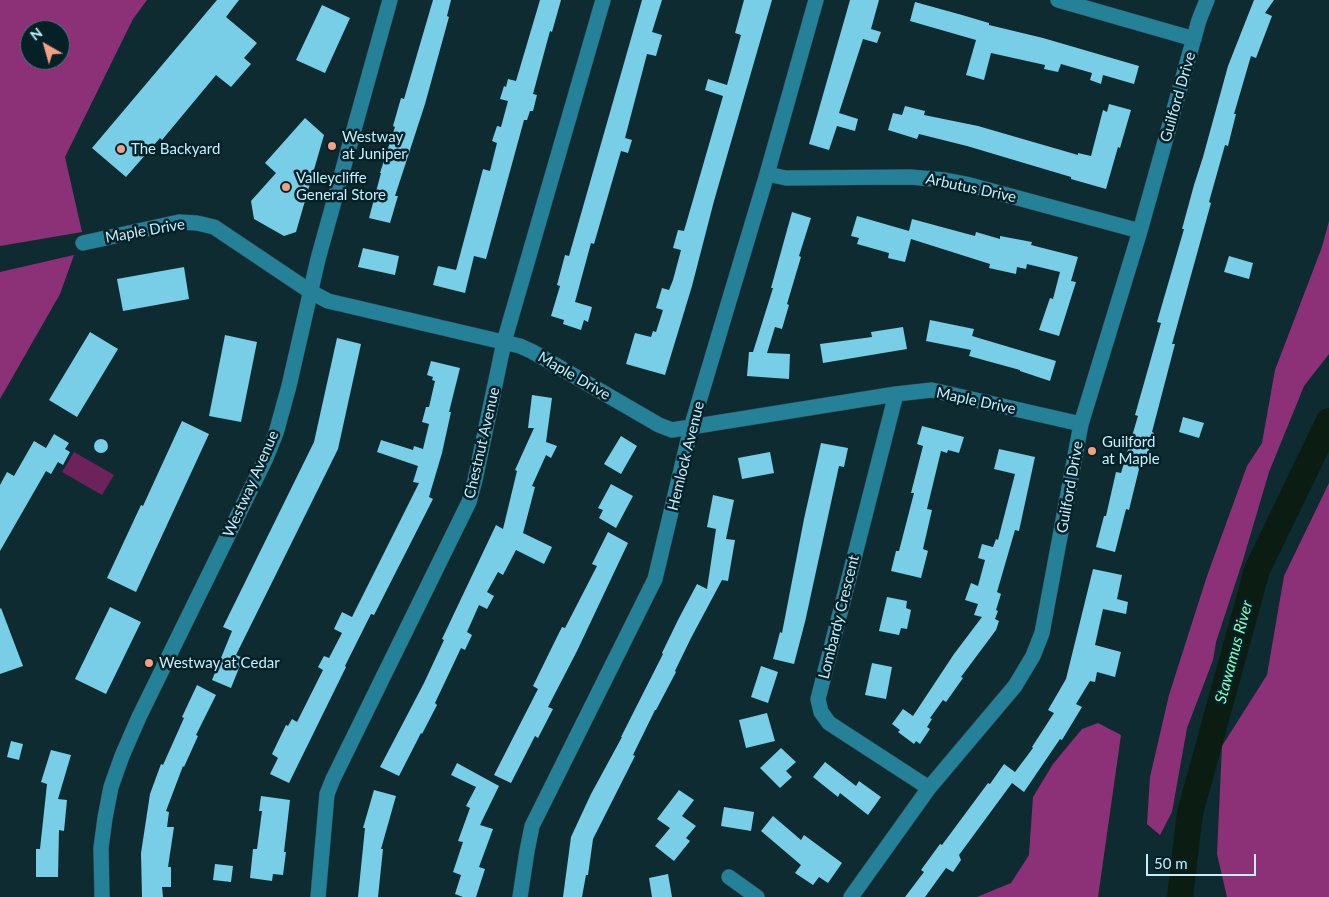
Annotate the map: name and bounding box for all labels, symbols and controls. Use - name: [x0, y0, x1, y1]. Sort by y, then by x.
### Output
- north arrow: [20, 20, 70, 70]
- text: N: [27, 24, 46, 44]
- street label: Guilford Drive: [1157, 50, 1199, 144]
- place label: Westway at Juniper: [342, 128, 407, 163]
- place label: The Backyard: [131, 140, 220, 158]
- marker: Westway at Juniper: [326, 140, 338, 152]
- marker: The Backyard: [115, 143, 127, 155]
- place label: Valleycliffe General Store: [296, 169, 386, 204]
- street label: Arbutus Drive: [924, 170, 1018, 206]
- marker: Valleycliffe General Store: [280, 181, 292, 193]
- street label: Maple Drive: [104, 215, 186, 247]
- street label: Maple Drive: [535, 348, 613, 404]
- street label: Maple Drive: [935, 384, 1017, 418]
- street label: Chestnut Avenue: [460, 386, 504, 500]
- street label: Hemlock Avenue: [664, 400, 708, 512]
- street label: Westway Avenue: [219, 428, 283, 540]
- place label: Guilford at Maple: [1102, 433, 1160, 468]
- street label: Guilford Drive: [1053, 440, 1087, 534]
- marker: Guilford at Maple: [1086, 445, 1098, 457]
- street label: Lombardy Crescent: [815, 553, 863, 681]
- water label: Stawamus River: [1211, 598, 1257, 706]
- place label: Westway at Cedar: [159, 654, 280, 672]
- marker: Westway at Cedar: [143, 657, 155, 669]
- scale bar: [1149, 844, 1259, 876]
- text: 50 m: [1154, 854, 1188, 872]

